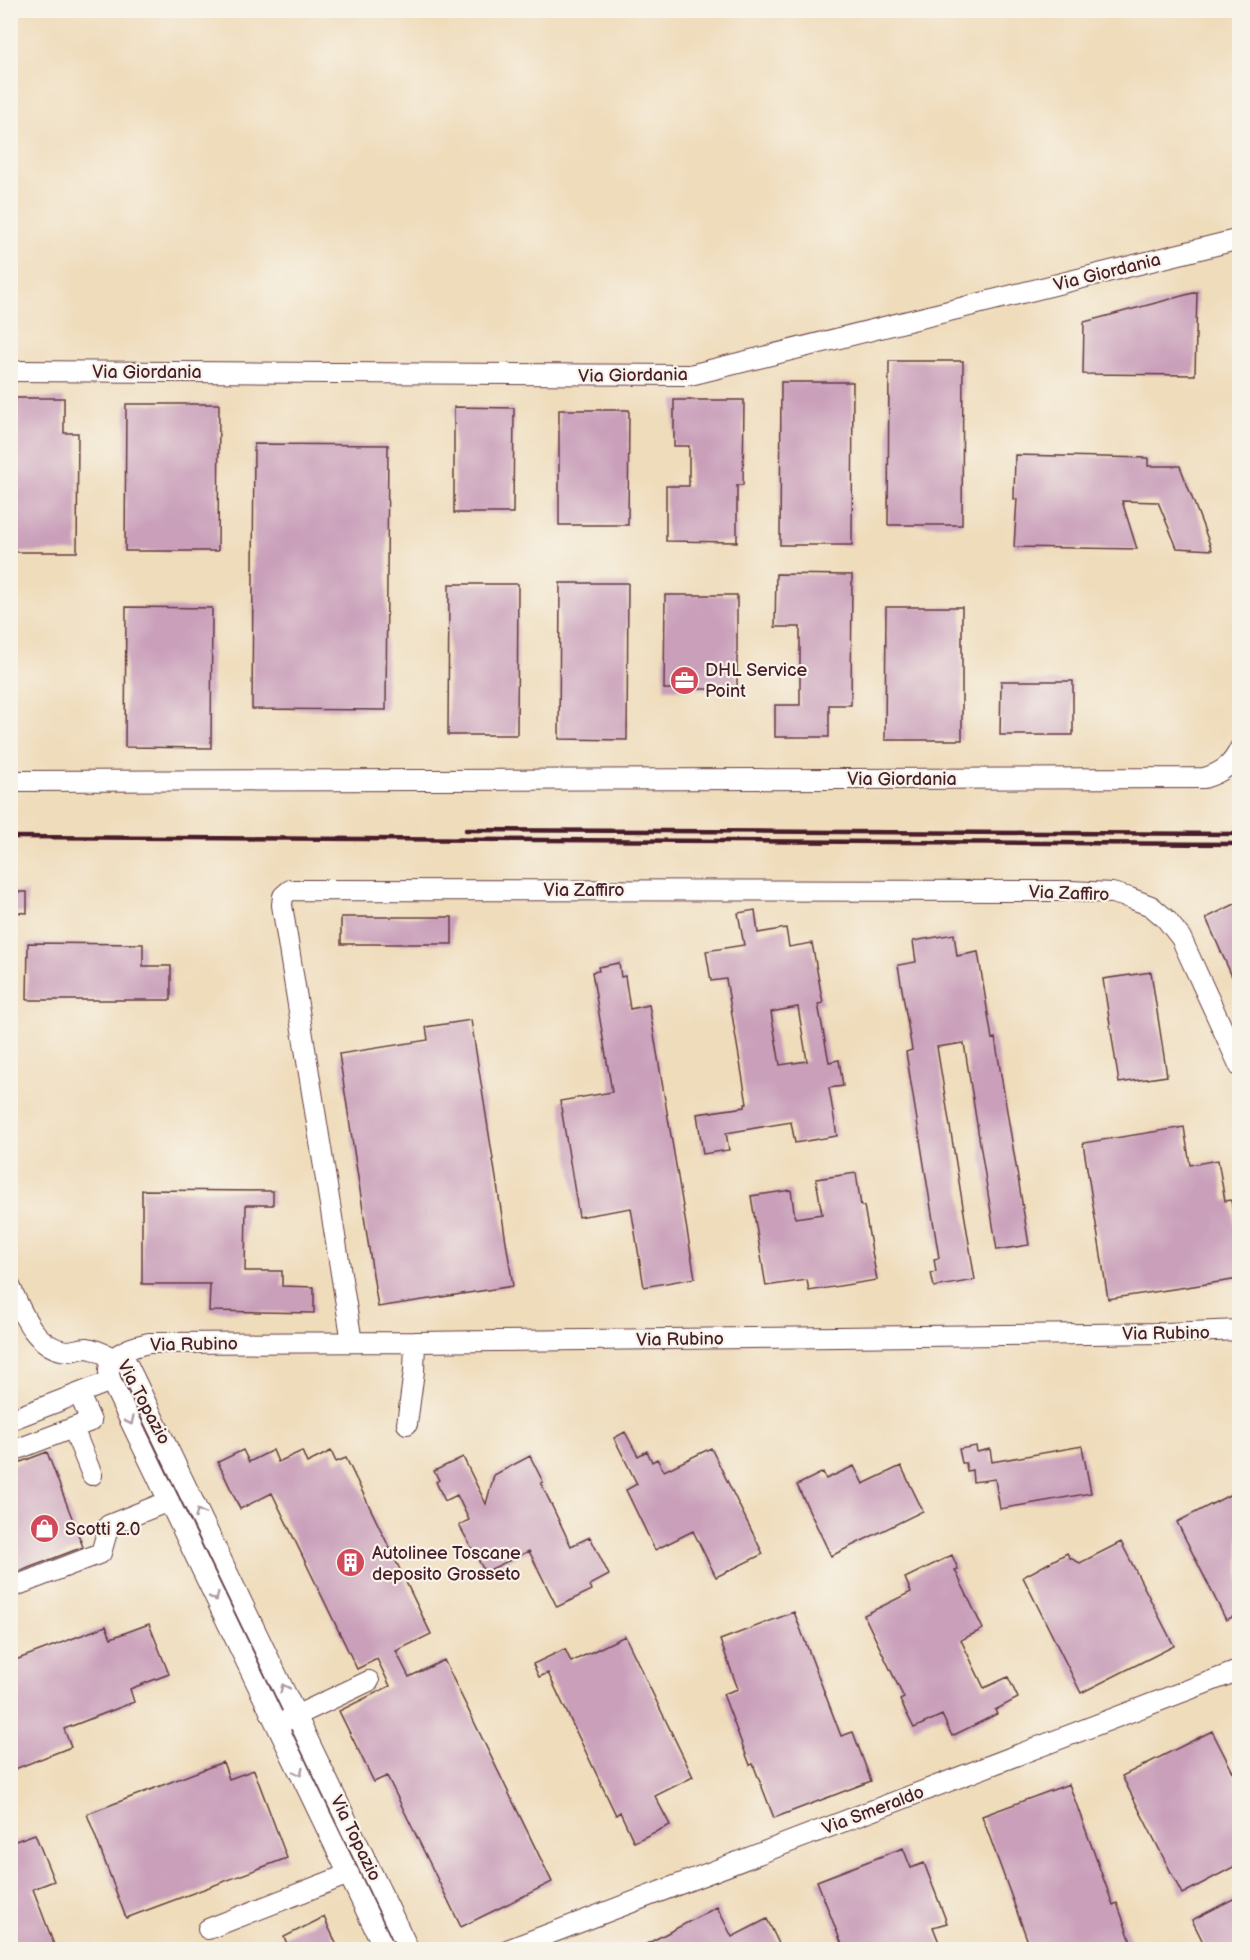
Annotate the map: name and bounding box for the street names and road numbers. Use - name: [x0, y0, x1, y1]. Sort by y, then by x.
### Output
- street label: Via Giordania: [1051, 249, 1163, 296]
- street label: Via Giordania: [92, 362, 202, 383]
- street label: Via Giordania: [578, 364, 688, 387]
- street label: Via Giordania: [847, 769, 957, 790]
- street label: Via Zaffiro: [544, 880, 624, 901]
- street label: Via Zaffiro: [1028, 882, 1110, 905]
- street label: Via Rubino: [1122, 1322, 1210, 1345]
- street label: Via Rubino: [636, 1328, 724, 1351]
- street label: Via Rubino: [150, 1333, 238, 1356]
- street label: Via Topazio: [113, 1356, 175, 1448]
- street label: Via Smeraldo: [819, 1781, 927, 1839]
- street label: Via Topazio: [326, 1792, 385, 1884]

